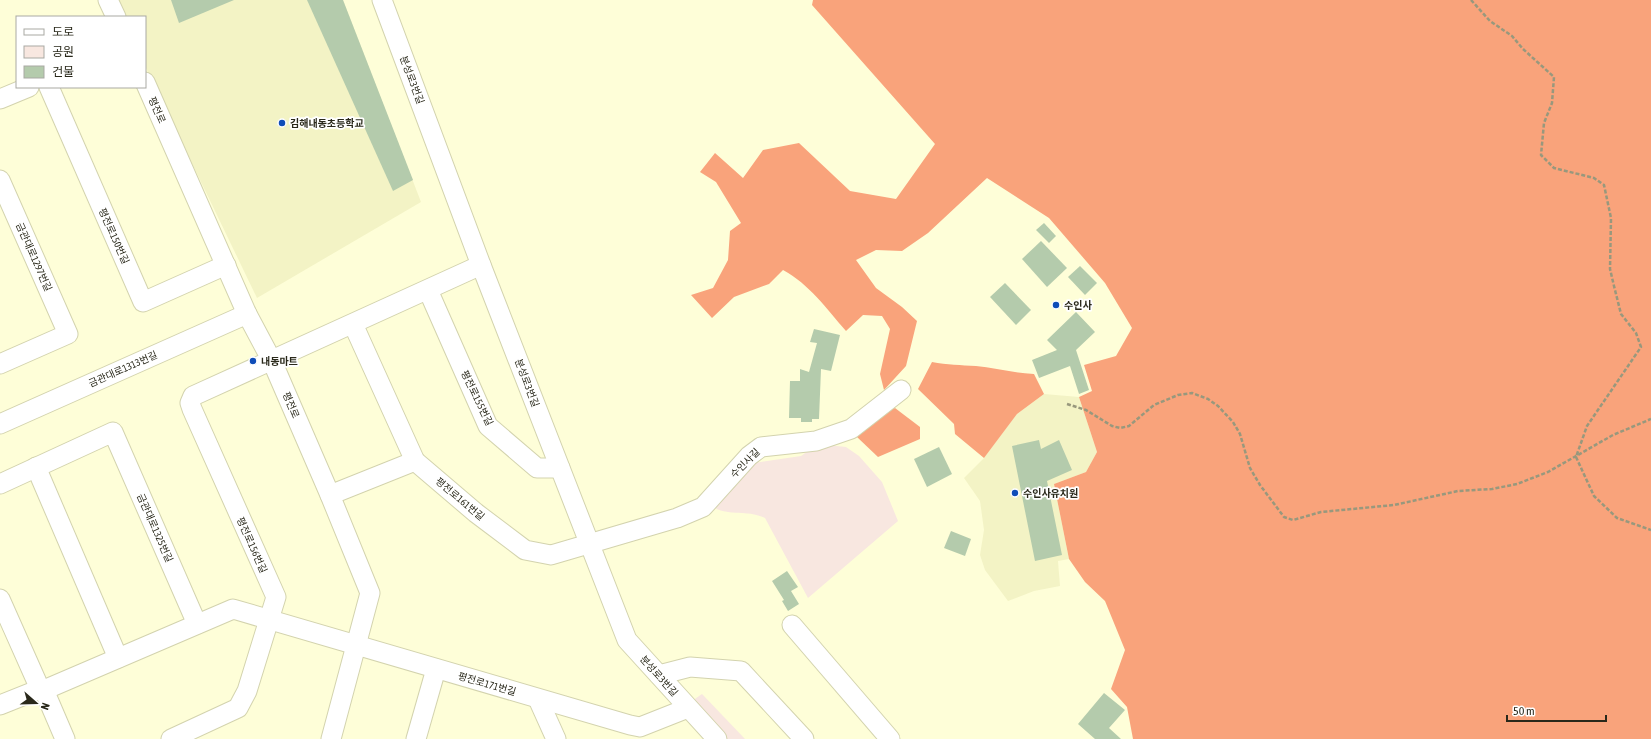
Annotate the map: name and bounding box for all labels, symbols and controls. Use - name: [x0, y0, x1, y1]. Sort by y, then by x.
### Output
- legend: [16, 16, 146, 88]
- text: 도로: [52, 25, 74, 39]
- text: 공원: [52, 45, 74, 59]
- street label: 분성로3번길: [398, 54, 426, 106]
- text: 건물: [52, 65, 74, 79]
- street label: 평전로: [146, 95, 168, 125]
- place label: 김해내동초등학교: [290, 117, 364, 129]
- marker: 김해내동초등학교: [277, 118, 287, 128]
- street label: 평전로150번길: [97, 206, 131, 266]
- street label: 금관대로1297번길: [14, 221, 54, 293]
- marker: 수인사: [1051, 300, 1061, 310]
- place label: 수인사: [1064, 300, 1092, 311]
- street label: 금관대로1313번길: [87, 349, 159, 389]
- marker: 내동마트: [248, 356, 258, 366]
- place label: 내동마트: [261, 356, 298, 367]
- street label: 분성로3번길: [513, 357, 541, 409]
- street label: 평전로155번길: [459, 369, 495, 427]
- street label: 평전로: [281, 390, 301, 420]
- street label: 수인사길: [728, 446, 762, 480]
- street label: 평전로161번길: [433, 475, 487, 523]
- marker: 수인사유치원: [1010, 488, 1020, 498]
- place label: 수인사유치원: [1023, 488, 1078, 499]
- street label: 금관대로1325번길: [135, 492, 175, 564]
- street label: 평전로156번길: [235, 515, 269, 575]
- street label: 분성로3번길: [638, 653, 680, 699]
- street label: 평전로171번길: [457, 670, 517, 698]
- north arrow: [16, 683, 56, 723]
- scale bar: [1507, 697, 1606, 723]
- text: N: [39, 701, 52, 712]
- text: 50 m: [1513, 704, 1535, 718]

